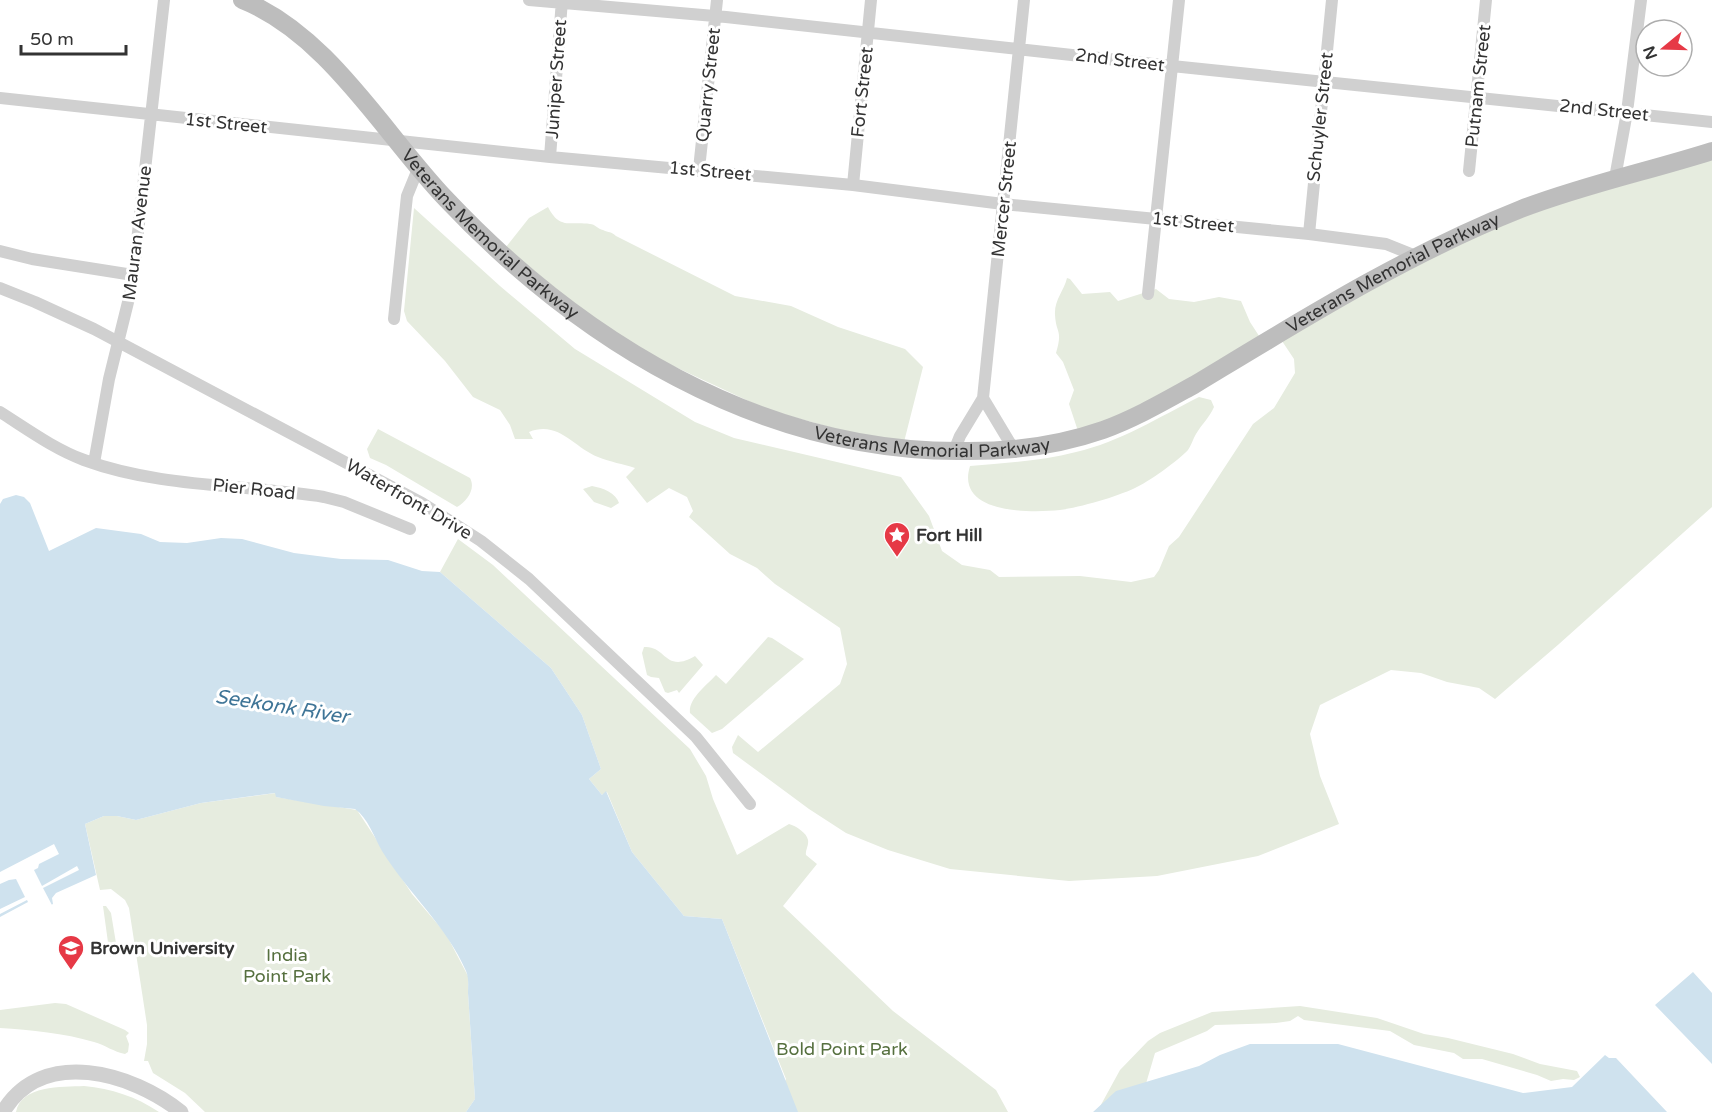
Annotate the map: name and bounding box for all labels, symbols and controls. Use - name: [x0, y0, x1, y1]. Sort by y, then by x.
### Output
- scale bar: [21, 18, 126, 56]
- north arrow: [1634, 18, 1694, 78]
- street label: Juniper Street: [541, 19, 571, 139]
- street label: Putnam Street: [1461, 23, 1495, 149]
- street label: Quarry Street: [691, 26, 725, 143]
- text: 50 m: [30, 28, 74, 50]
- text: N: [1639, 43, 1662, 62]
- street label: 2nd Street: [1074, 44, 1166, 76]
- street label: Fort Street: [846, 45, 878, 138]
- street label: Schuyler Street: [1302, 51, 1338, 183]
- street label: 2nd Street: [1558, 94, 1650, 126]
- street label: 1st Street: [184, 108, 268, 138]
- street label: Mercer Street: [987, 140, 1021, 258]
- street label: Veterans Memorial Parkway: [397, 145, 584, 324]
- street label: 1st Street: [668, 156, 752, 186]
- street label: Mauran Avenue: [118, 164, 156, 302]
- street label: 1st Street: [1151, 207, 1235, 237]
- street label: Veterans Memorial Parkway: [1282, 208, 1503, 338]
- street label: Veterans Memorial Parkway: [812, 421, 1052, 462]
- street label: Waterfront Drive: [342, 454, 476, 544]
- street label: Pier Road: [211, 474, 297, 504]
- place icon: Fort Hill: [882, 520, 912, 558]
- place label: Fort Hill: [916, 524, 982, 546]
- water label: Seekonk River: [214, 685, 353, 730]
- school or university icon: Brown University: [56, 933, 86, 971]
- place label: Brown University: [90, 937, 235, 959]
- park label: India Point Park: [243, 944, 331, 987]
- park label: Bold Point Park: [776, 1038, 908, 1060]

